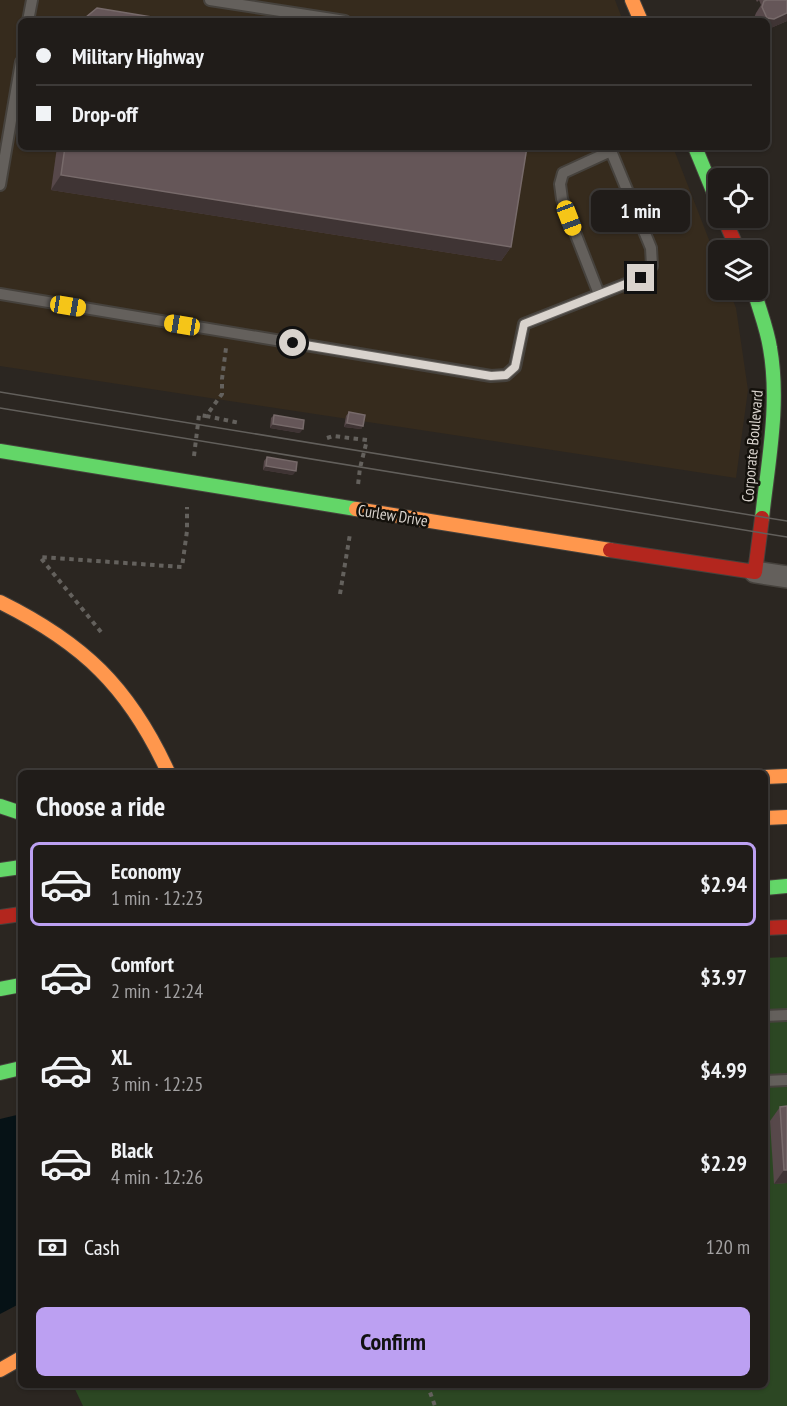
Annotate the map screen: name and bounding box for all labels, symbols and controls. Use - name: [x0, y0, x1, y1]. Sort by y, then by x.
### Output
- text: Military Highway: [72, 42, 204, 70]
- text: Drop-off: [72, 100, 138, 128]
- map controls: [708, 168, 768, 300]
- button: locate: [708, 168, 768, 228]
- callout: 1 min: [592, 191, 690, 233]
- car: [554, 198, 584, 238]
- text: 1 min: [620, 198, 661, 224]
- button: layers: [708, 240, 768, 300]
- route end: [627, 264, 654, 291]
- car: [49, 294, 87, 318]
- car: [163, 313, 201, 337]
- route start: [279, 329, 306, 356]
- street label: Corporate Boulevard: [737, 389, 767, 503]
- street label: Curlew Drive: [357, 500, 429, 530]
- text: Choose a ride: [36, 789, 165, 823]
- icon: car: [39, 857, 93, 911]
- text: Economy: [111, 857, 181, 885]
- text: $2.94: [700, 870, 747, 898]
- text: 1 min · 12:23: [111, 885, 203, 911]
- icon: car: [39, 950, 93, 1004]
- text: Comfort: [111, 950, 174, 978]
- text: $3.97: [700, 963, 747, 991]
- text: 2 min · 12:24: [111, 978, 203, 1004]
- icon: car: [39, 1043, 93, 1097]
- text: XL: [111, 1043, 132, 1071]
- text: $4.99: [700, 1056, 747, 1084]
- text: 3 min · 12:25: [111, 1071, 203, 1097]
- icon: car: [39, 1136, 93, 1190]
- text: Black: [111, 1136, 153, 1164]
- text: $2.29: [700, 1149, 747, 1177]
- text: 4 min · 12:26: [111, 1164, 203, 1190]
- icon: cash: [36, 1231, 69, 1264]
- text: Cash: [84, 1233, 120, 1261]
- text: 120 m: [706, 1234, 750, 1260]
- button: Confirm: [36, 1307, 750, 1376]

